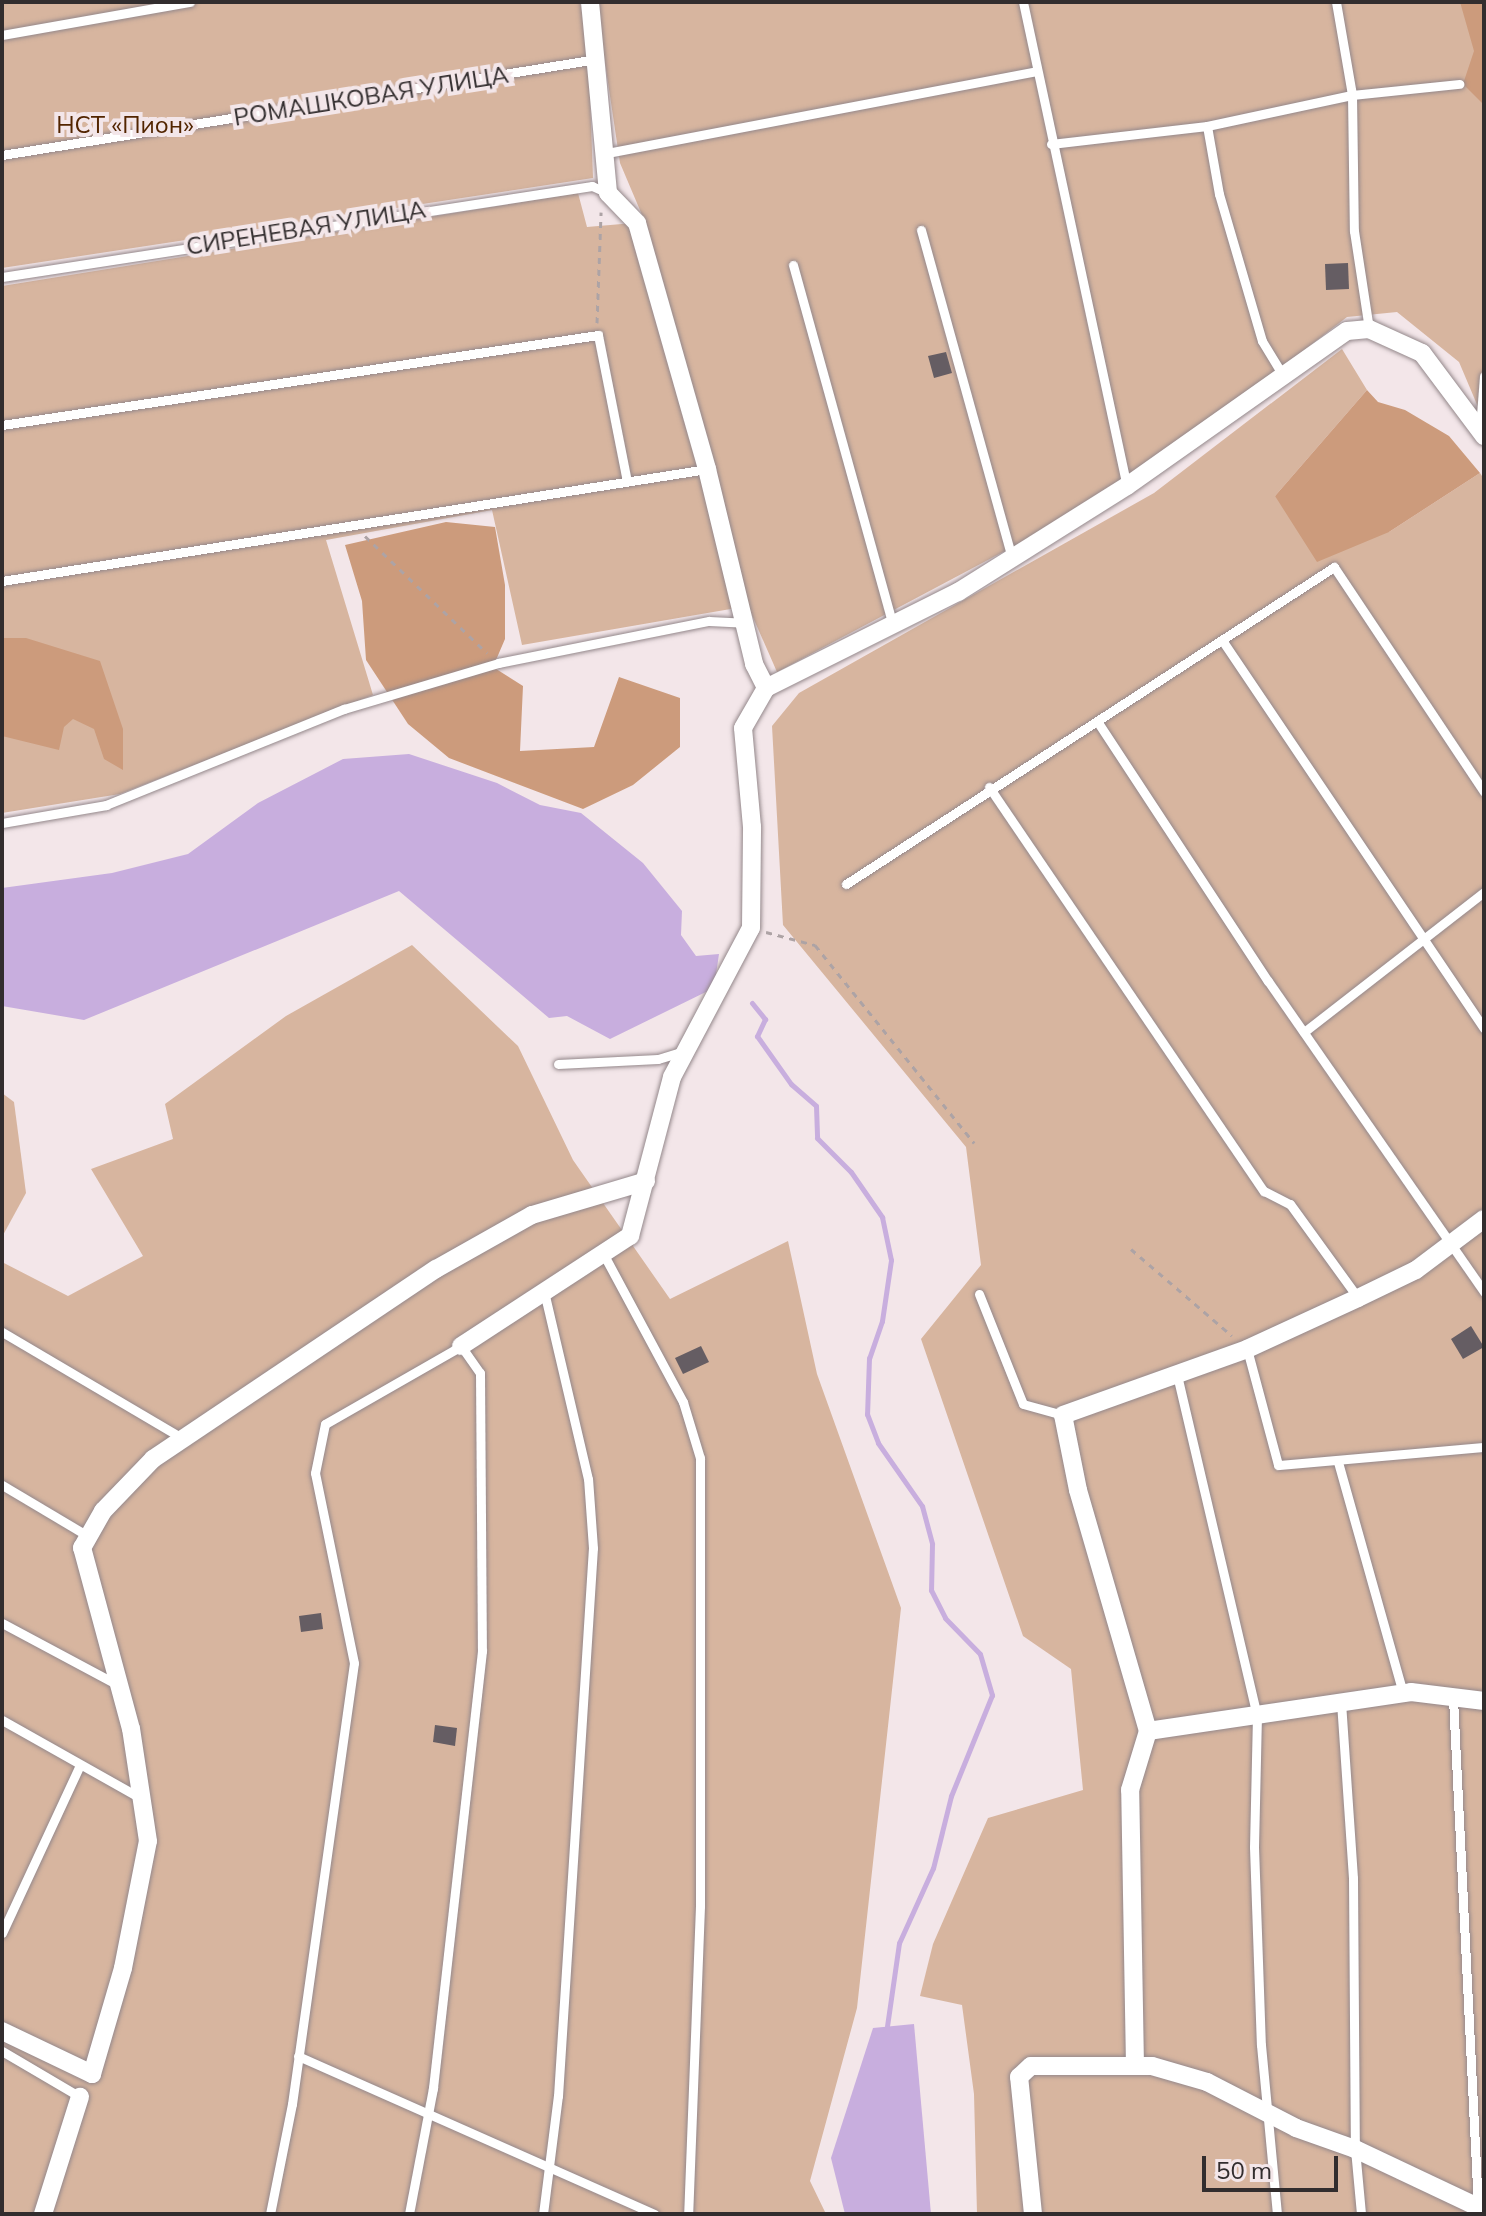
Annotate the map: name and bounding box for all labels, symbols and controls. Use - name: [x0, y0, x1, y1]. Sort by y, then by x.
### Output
- street label: РОМАШКОВАЯ УЛИЦА: [232, 60, 510, 132]
- park label: НСТ «Пион»: [56, 111, 194, 139]
- street label: СИРЕНЕВАЯ УЛИЦА: [184, 195, 428, 261]
- scale bar: [1206, 2140, 1342, 2190]
- text: 50 m: [1216, 2155, 1272, 2185]

